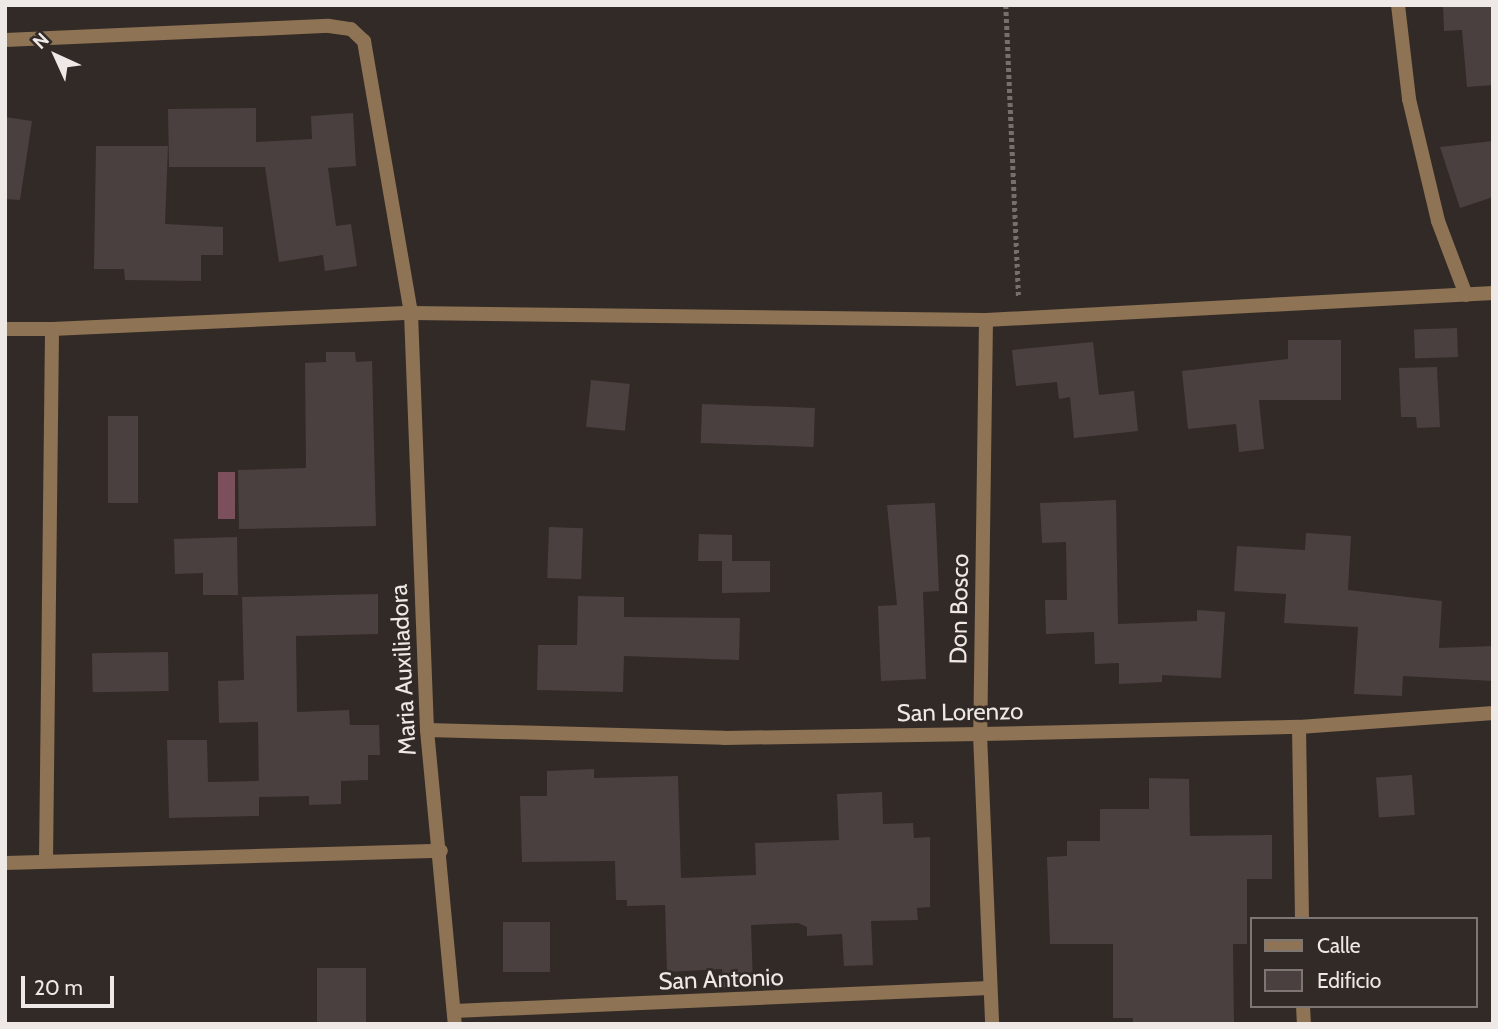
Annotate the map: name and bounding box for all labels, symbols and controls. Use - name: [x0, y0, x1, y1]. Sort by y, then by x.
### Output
- north arrow: [21, 21, 91, 91]
- text: N: [28, 28, 54, 54]
- street label: Don Bosco: [944, 553, 974, 665]
- street label: Maria Auxiliadora: [384, 584, 422, 756]
- street label: San Lorenzo: [896, 696, 1024, 728]
- legend: [1250, 917, 1477, 1008]
- text: Calle: [1317, 933, 1361, 958]
- scale bar: [24, 962, 117, 1006]
- street label: San Antonio: [658, 962, 784, 996]
- text: Edificio: [1317, 968, 1381, 993]
- text: 20 m: [34, 975, 83, 1000]

